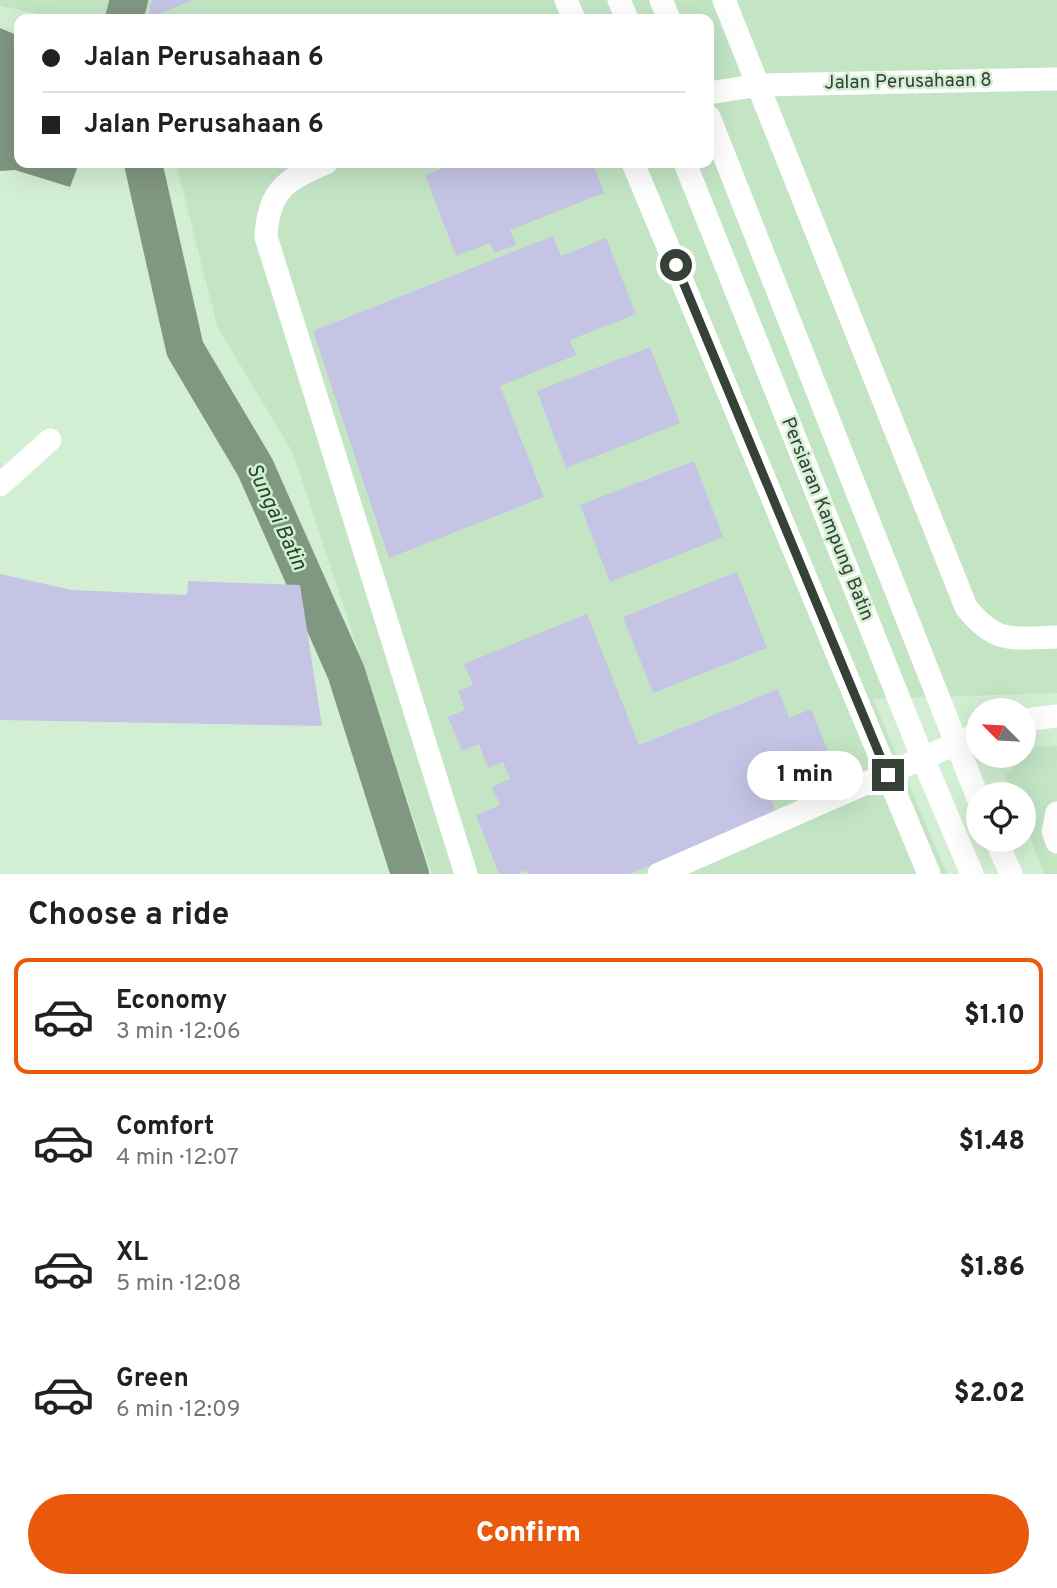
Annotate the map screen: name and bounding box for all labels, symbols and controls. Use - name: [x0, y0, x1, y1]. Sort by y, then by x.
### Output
- text: Jalan Perusahaan 6: [84, 42, 324, 75]
- street label: Jalan Perusahaan 8: [824, 69, 992, 95]
- text: Jalan Perusahaan 6: [84, 109, 324, 142]
- route start: [660, 249, 692, 281]
- street label: Persiaran Kampung Batin: [775, 414, 879, 624]
- water label: Sungai Batin: [240, 459, 313, 575]
- north arrow: [966, 698, 1036, 768]
- map controls: [966, 698, 1036, 852]
- callout: 1 min: [748, 750, 864, 800]
- route end: [872, 759, 904, 791]
- text: 1 min: [777, 761, 833, 790]
- button: locate: [966, 782, 1036, 852]
- text: Choose a ride: [28, 896, 229, 936]
- icon: car: [32, 985, 95, 1048]
- text: Economy: [116, 985, 227, 1018]
- text: $1.10: [964, 1000, 1025, 1033]
- text: 3 min · 12:06: [116, 1018, 241, 1047]
- icon: car: [32, 1111, 95, 1174]
- text: Comfort: [116, 1111, 214, 1144]
- text: $1.48: [958, 1126, 1025, 1159]
- text: 4 min · 12:07: [116, 1144, 239, 1173]
- icon: car: [32, 1237, 95, 1300]
- text: XL: [116, 1237, 148, 1270]
- text: $1.86: [959, 1252, 1025, 1285]
- text: 5 min · 12:08: [116, 1270, 241, 1299]
- icon: car: [32, 1363, 95, 1426]
- text: Green: [116, 1363, 189, 1396]
- text: $2.02: [954, 1378, 1025, 1411]
- text: 6 min · 12:09: [116, 1396, 241, 1425]
- button: Confirm: [28, 1494, 1029, 1574]

